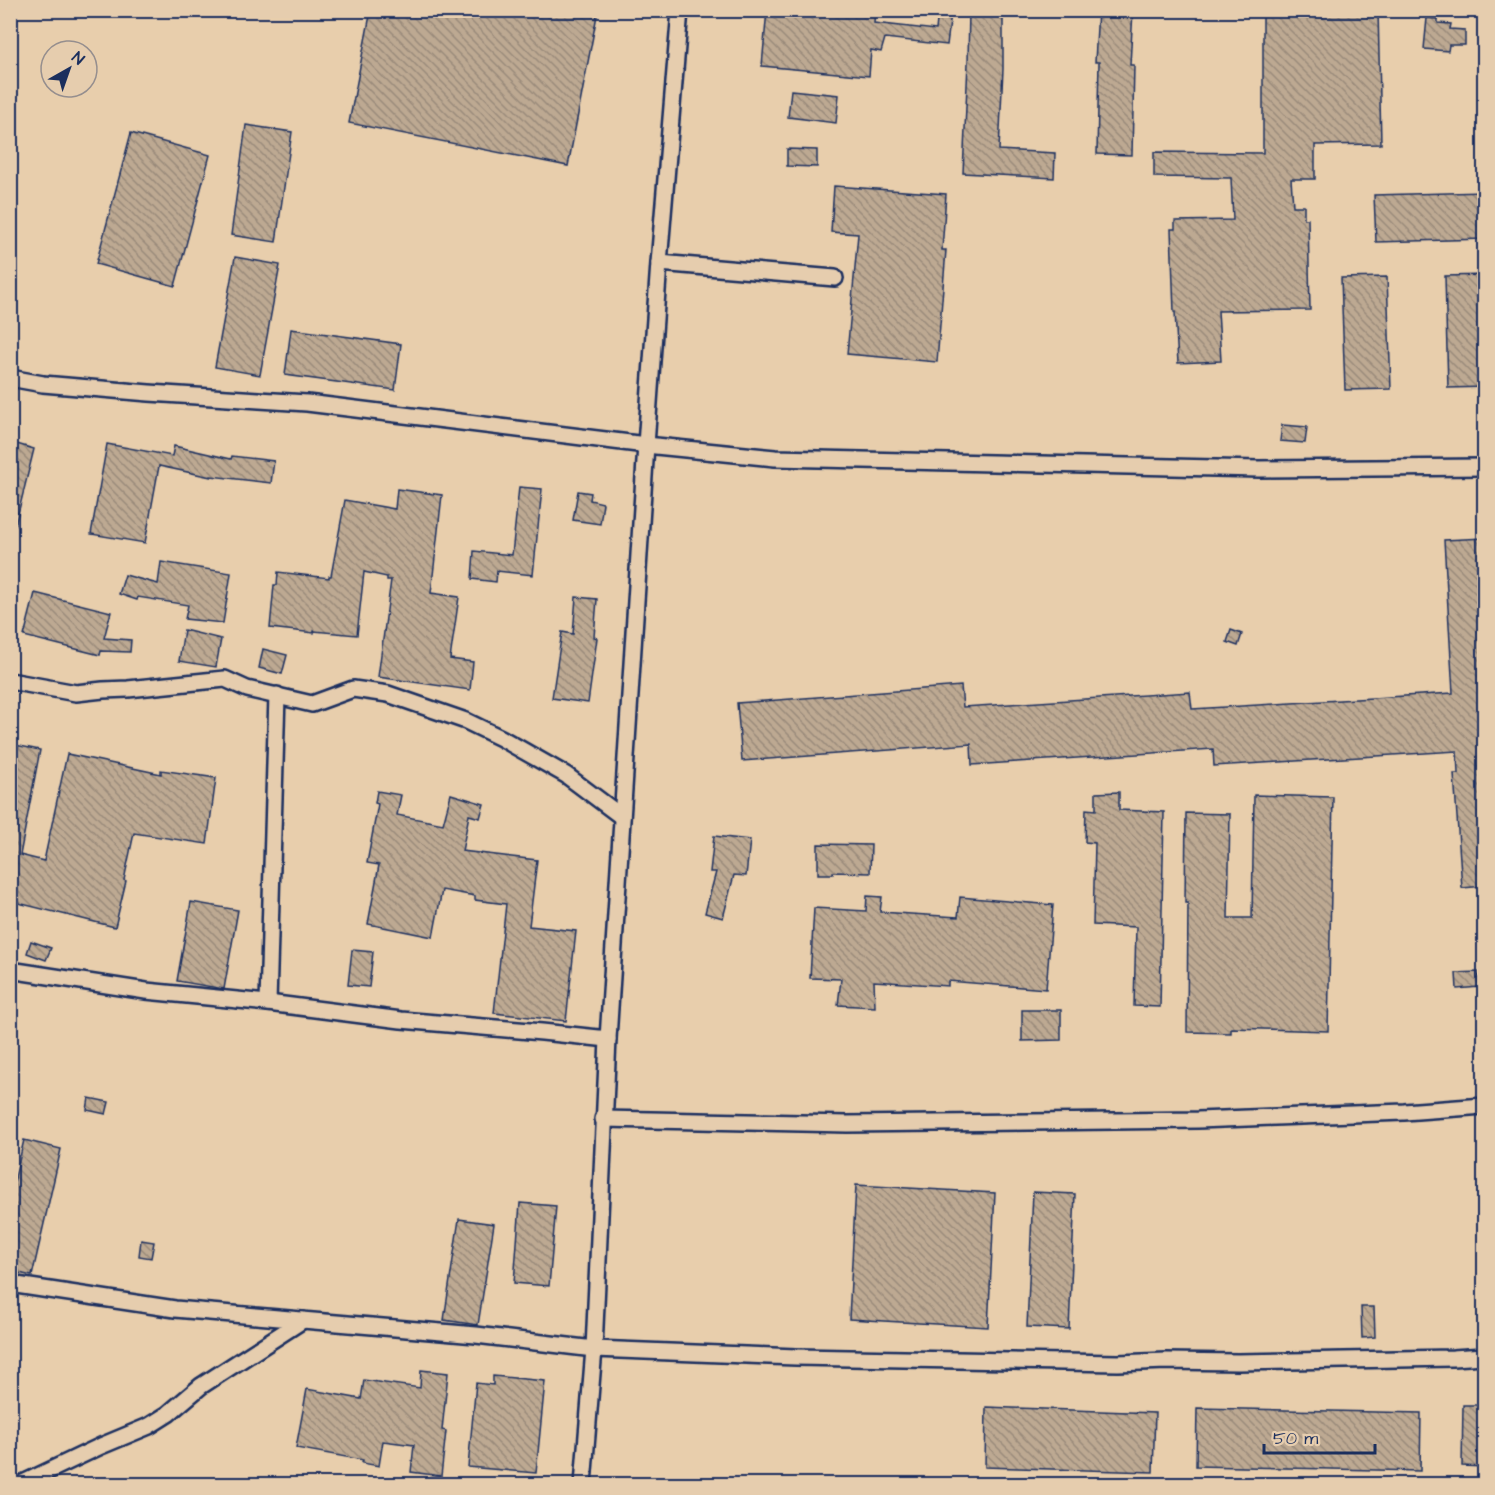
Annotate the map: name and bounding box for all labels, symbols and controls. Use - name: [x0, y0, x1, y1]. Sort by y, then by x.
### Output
- north arrow: [39, 39, 99, 99]
- text: N: [67, 47, 89, 70]
- scale bar: [1264, 1417, 1375, 1455]
- text: 50 m: [1273, 1426, 1318, 1451]

